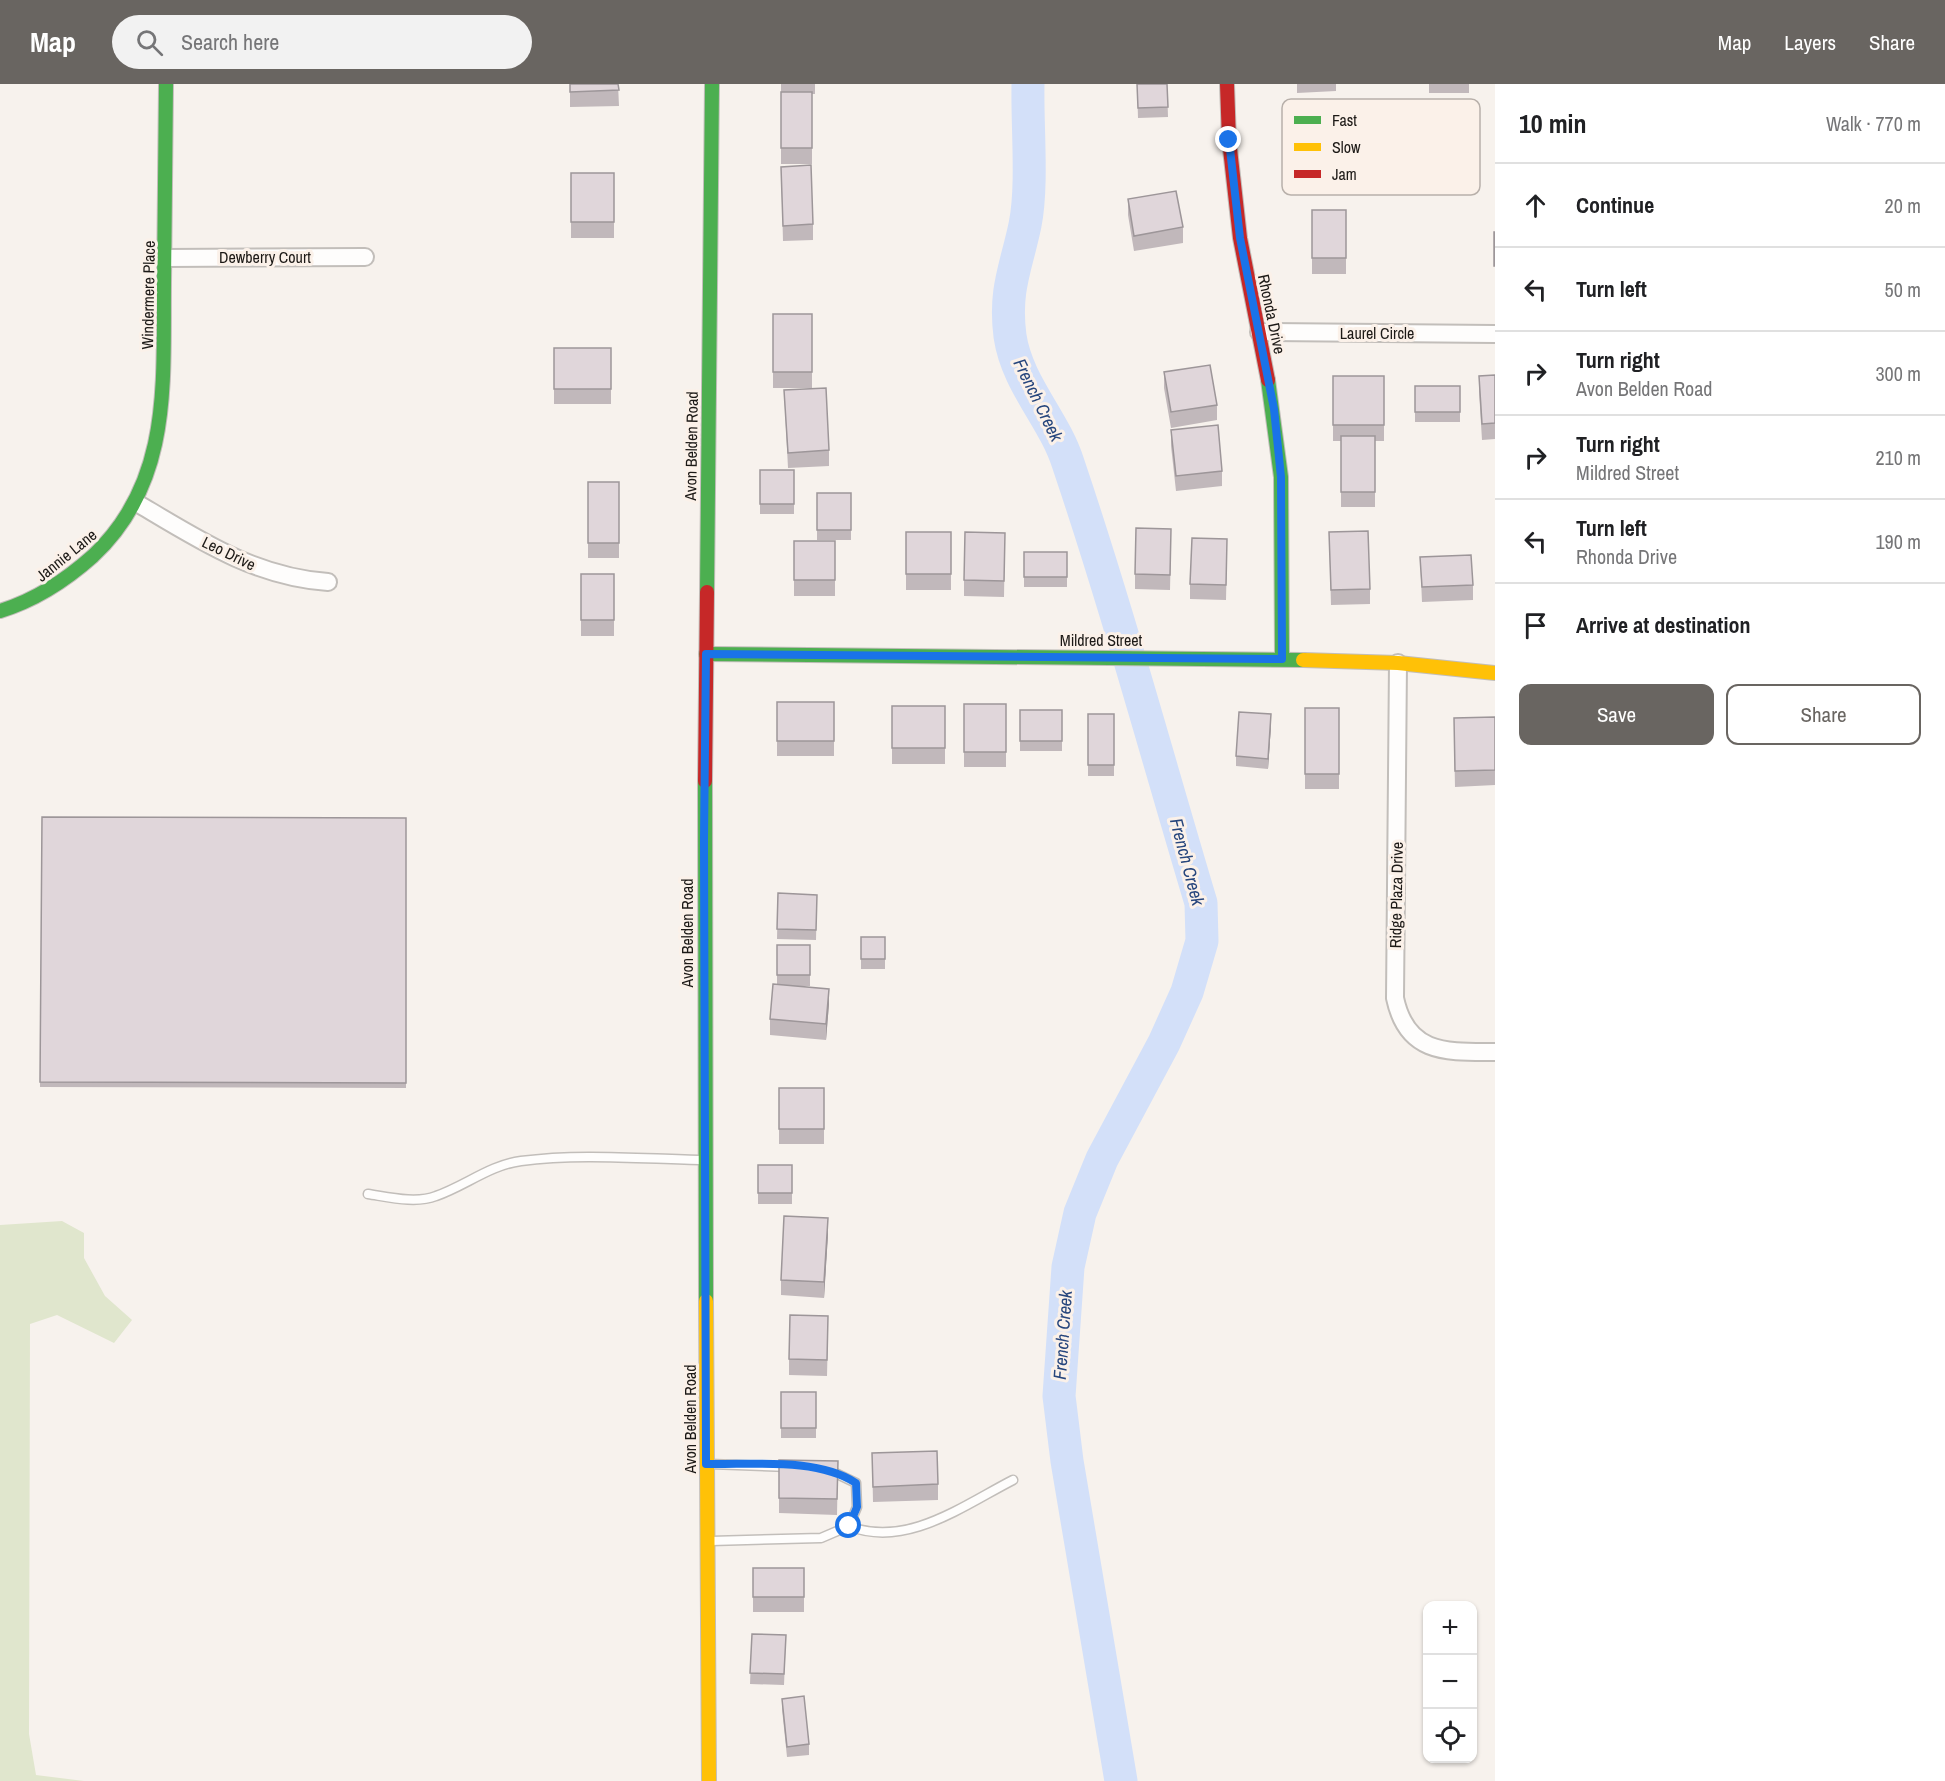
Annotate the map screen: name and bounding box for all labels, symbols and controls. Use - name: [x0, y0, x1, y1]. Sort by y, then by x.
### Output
- search box: [112, 15, 532, 69]
- text: Map: [30, 23, 76, 61]
- icon: search: [133, 26, 166, 59]
- text: Search here: [181, 27, 279, 57]
- text: Map: [1718, 28, 1751, 57]
- text: Layers: [1784, 28, 1836, 57]
- text: Share: [1869, 28, 1915, 57]
- legend: [1282, 99, 1480, 195]
- text: 10 min: [1519, 106, 1587, 141]
- text: Fast: [1332, 109, 1357, 131]
- text: Walk · 770 m: [1826, 110, 1921, 137]
- route end: [1215, 126, 1241, 152]
- text: Slow: [1332, 136, 1361, 158]
- text: Jam: [1332, 163, 1357, 185]
- icon: ahead: [1519, 189, 1552, 222]
- text: Continue: [1576, 190, 1654, 220]
- text: 20 m: [1885, 192, 1921, 219]
- street label: Windermere Place: [136, 240, 160, 350]
- street label: Dewberry Court: [219, 246, 311, 268]
- street label: Rhonda Drive: [1253, 272, 1291, 356]
- icon: left: [1519, 273, 1552, 306]
- text: Turn left: [1576, 274, 1647, 304]
- text: 50 m: [1885, 276, 1921, 303]
- street label: Laurel Circle: [1340, 322, 1414, 344]
- text: Turn right: [1576, 345, 1660, 375]
- water label: French Creek: [1008, 354, 1070, 446]
- icon: right: [1519, 357, 1552, 390]
- text: 300 m: [1875, 360, 1921, 387]
- text: Avon Belden Road: [1576, 375, 1712, 402]
- street label: Avon Belden Road: [679, 391, 703, 502]
- text: Turn right: [1576, 429, 1660, 459]
- icon: right: [1519, 441, 1552, 474]
- text: 210 m: [1875, 444, 1921, 471]
- text: Mildred Street: [1576, 459, 1679, 486]
- text: Turn left: [1576, 513, 1647, 543]
- street label: Jannie Lane: [31, 524, 101, 586]
- icon: left: [1519, 525, 1552, 558]
- text: 190 m: [1875, 528, 1921, 555]
- street label: Leo Drive: [199, 531, 259, 575]
- text: Rhonda Drive: [1576, 543, 1677, 570]
- icon: arrive: [1519, 609, 1552, 642]
- text: Arrive at destination: [1576, 610, 1750, 640]
- street label: Mildred Street: [1060, 629, 1143, 651]
- button: Save: [1519, 684, 1714, 745]
- button: Share: [1726, 684, 1921, 745]
- water label: French Creek: [1164, 815, 1211, 909]
- street label: Ridge Plaza Drive: [1384, 842, 1408, 948]
- street label: Avon Belden Road: [676, 878, 698, 989]
- water label: French Creek: [1047, 1289, 1078, 1380]
- street label: Avon Belden Road: [679, 1364, 701, 1475]
- route start: [835, 1512, 861, 1538]
- map controls: [1423, 1601, 1477, 1763]
- button: +: [1423, 1601, 1477, 1655]
- button: −: [1423, 1655, 1477, 1709]
- button: locate: [1423, 1709, 1477, 1763]

